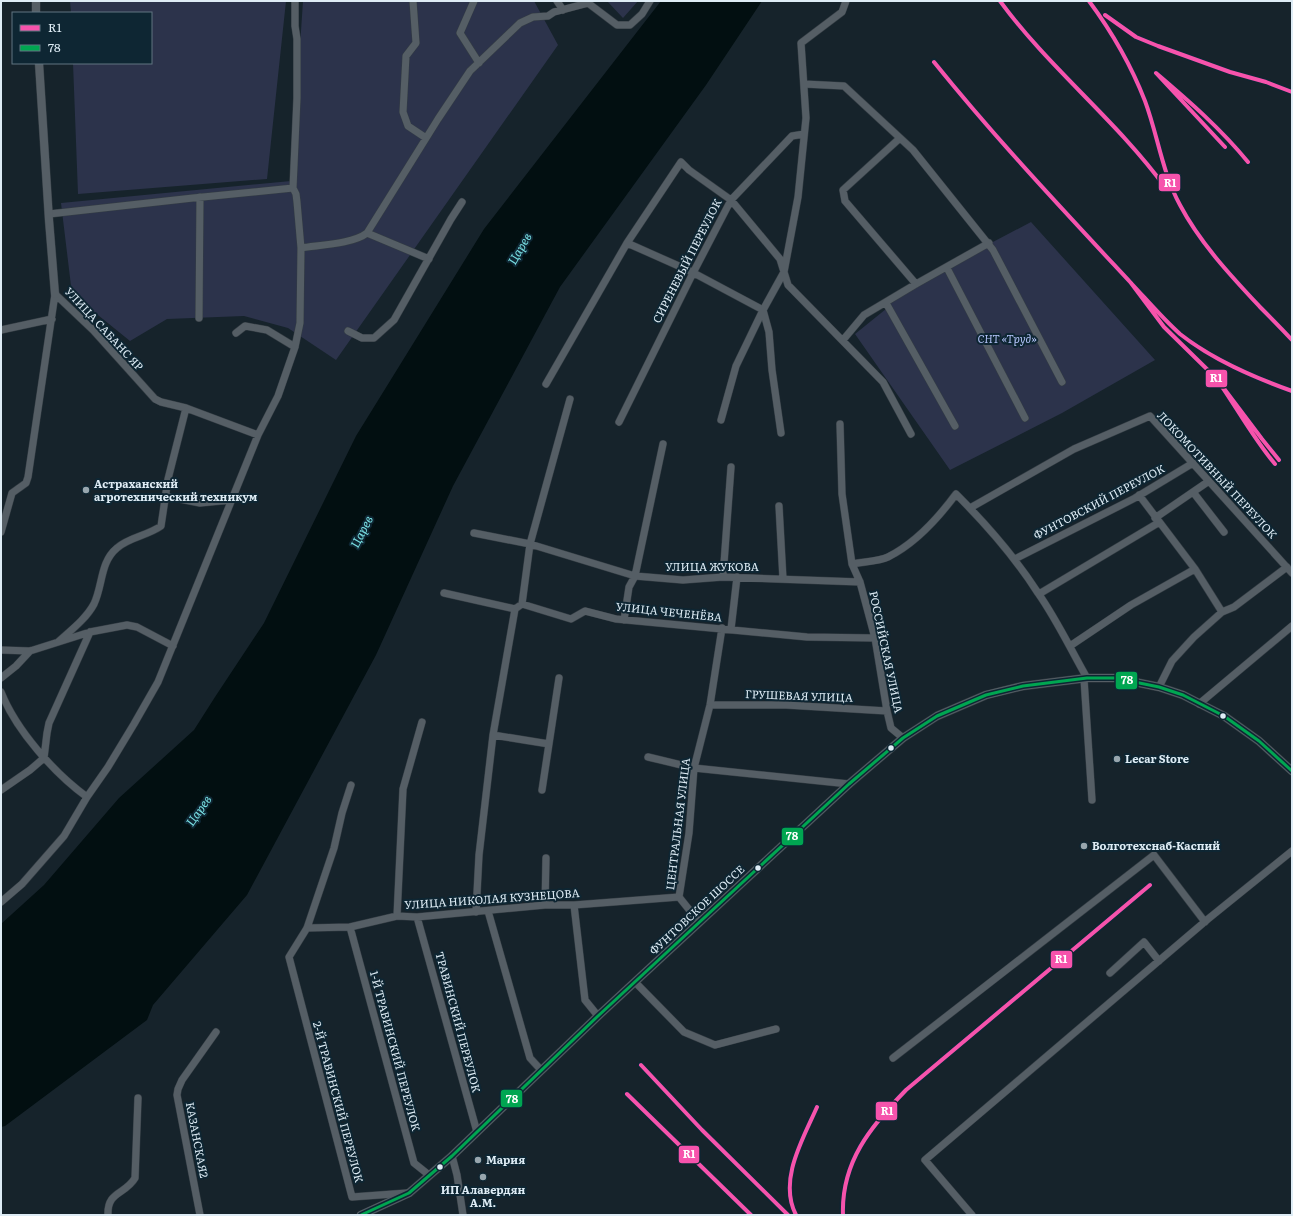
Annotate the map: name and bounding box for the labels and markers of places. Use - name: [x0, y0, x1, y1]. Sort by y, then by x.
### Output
- place label: Астраханский агротехнический техникум: [94, 475, 258, 504]
- marker: Астраханский агротехнический техникум: [81, 485, 91, 495]
- unlabelled marker: [1218, 711, 1228, 721]
- unlabelled marker: [886, 743, 896, 753]
- place label: Lecar Store: [1125, 750, 1189, 766]
- marker: Lecar Store: [1112, 754, 1122, 764]
- place label: Волготехснаб-Каспий: [1092, 837, 1220, 853]
- marker: Волготехснаб-Каспий: [1079, 841, 1089, 851]
- unlabelled marker: [753, 863, 763, 873]
- place label: Мария: [486, 1151, 525, 1167]
- marker: Мария: [473, 1155, 483, 1165]
- unlabelled marker: [435, 1162, 445, 1172]
- marker: ИП Алавердян А.М.: [478, 1172, 488, 1182]
- place label: ИП Алавердян А.М.: [441, 1181, 526, 1210]

